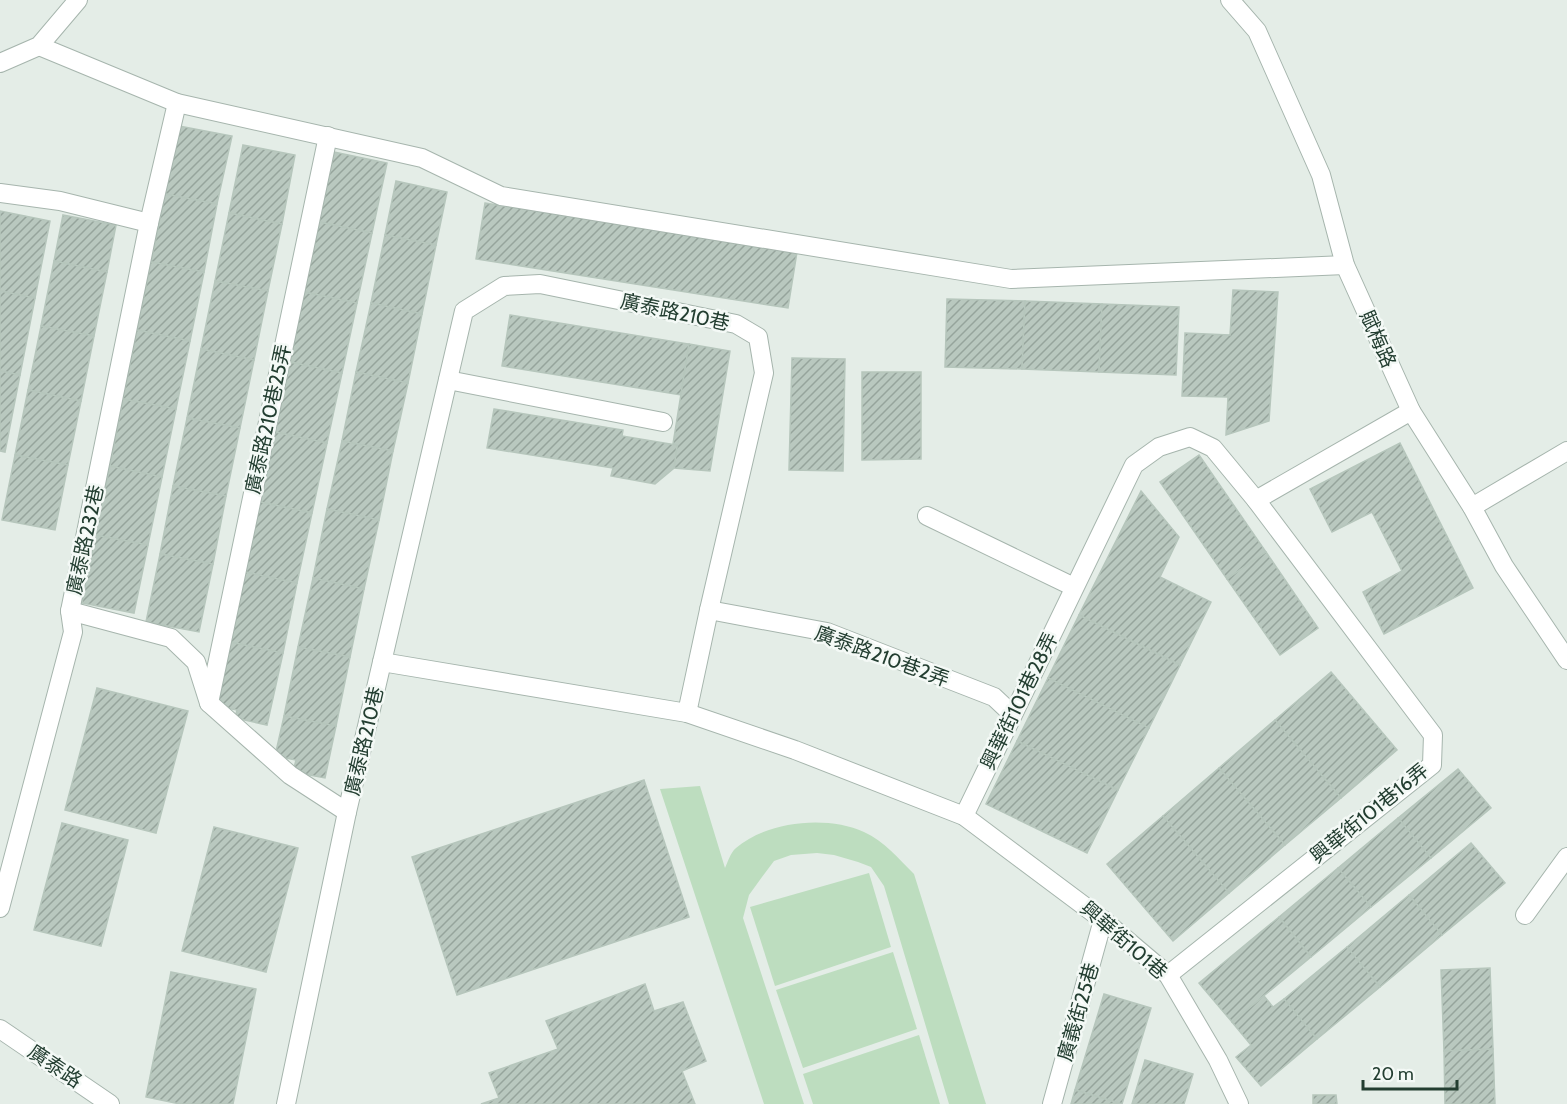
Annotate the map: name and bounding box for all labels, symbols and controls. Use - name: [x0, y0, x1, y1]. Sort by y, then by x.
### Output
- street label: 廣泰路210巷: [618, 289, 732, 335]
- street label: 賦梅路: [1355, 307, 1401, 371]
- street label: 廣泰路210巷25弄: [240, 342, 296, 496]
- street label: 廣泰路232巷: [62, 483, 108, 597]
- street label: 廣泰路210巷2弄: [811, 621, 953, 691]
- street label: 興華街101巷28弄: [975, 629, 1063, 773]
- street label: 廣泰路210巷: [340, 684, 388, 798]
- street label: 興華街101巷16弄: [1305, 758, 1433, 868]
- street label: 興華街101巷: [1076, 896, 1172, 984]
- street label: 廣義街25巷: [1053, 960, 1103, 1064]
- street label: 廣泰路: [23, 1039, 87, 1093]
- scale bar: [1363, 1053, 1458, 1091]
- text: 20 m: [1372, 1063, 1414, 1085]

